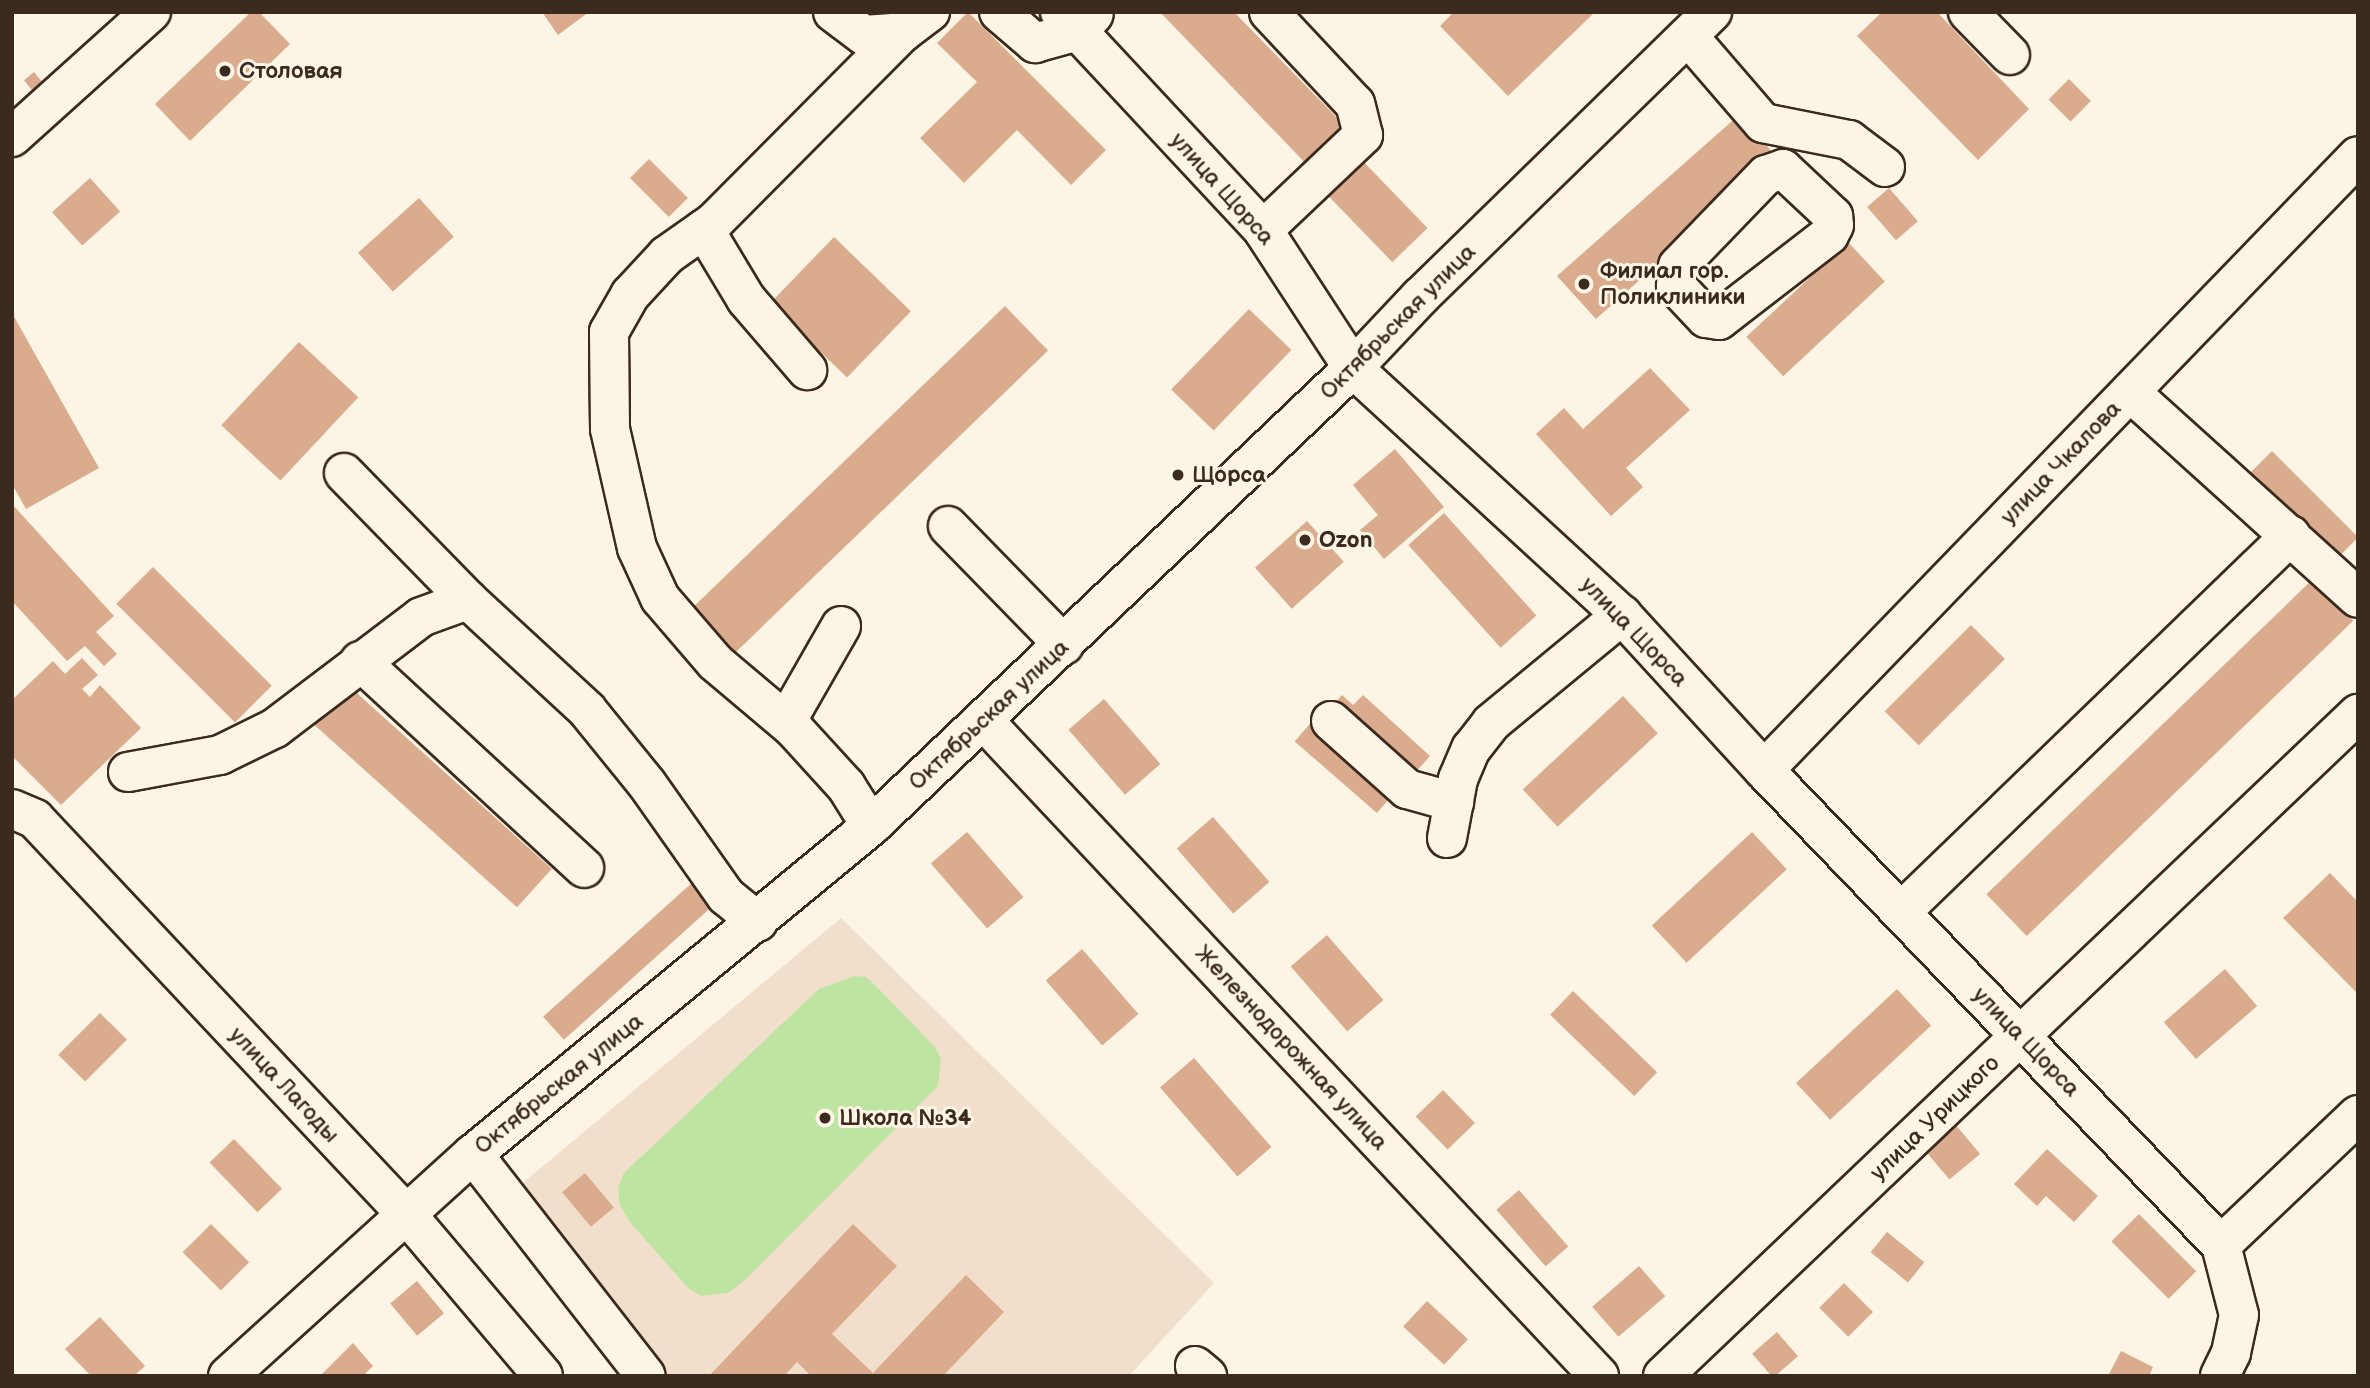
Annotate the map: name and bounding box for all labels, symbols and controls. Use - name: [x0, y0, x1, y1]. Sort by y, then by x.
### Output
- place label: Столовая: [239, 57, 343, 85]
- marker: Столовая: [217, 63, 233, 79]
- street label: улица Щорса: [1164, 127, 1280, 251]
- street label: Октябрьская улица: [1315, 239, 1481, 405]
- place label: Филиал гор. Поликлиники: [1600, 257, 1746, 311]
- marker: Филиал гор. Поликлиники: [1574, 274, 1594, 294]
- street label: улица Чкалова: [1995, 395, 2127, 531]
- place label: Щорса: [1192, 461, 1266, 489]
- marker: Щорса: [1170, 467, 1186, 483]
- place label: Ozon: [1319, 526, 1373, 554]
- marker: Ozon: [1297, 532, 1313, 548]
- street label: улица Щорса: [1575, 571, 1693, 693]
- street label: Октябрьская улица: [903, 634, 1075, 796]
- street label: Железнодорожная улица: [1189, 940, 1393, 1156]
- street label: улица Щорса: [1967, 981, 2085, 1103]
- street label: Октябрьская улица: [469, 1008, 649, 1160]
- street label: улица Лагоды: [223, 1021, 345, 1149]
- street label: улица Урицкого: [1865, 1050, 2005, 1186]
- place label: Школа №34: [839, 1104, 971, 1132]
- marker: Школа №34: [817, 1110, 833, 1126]

